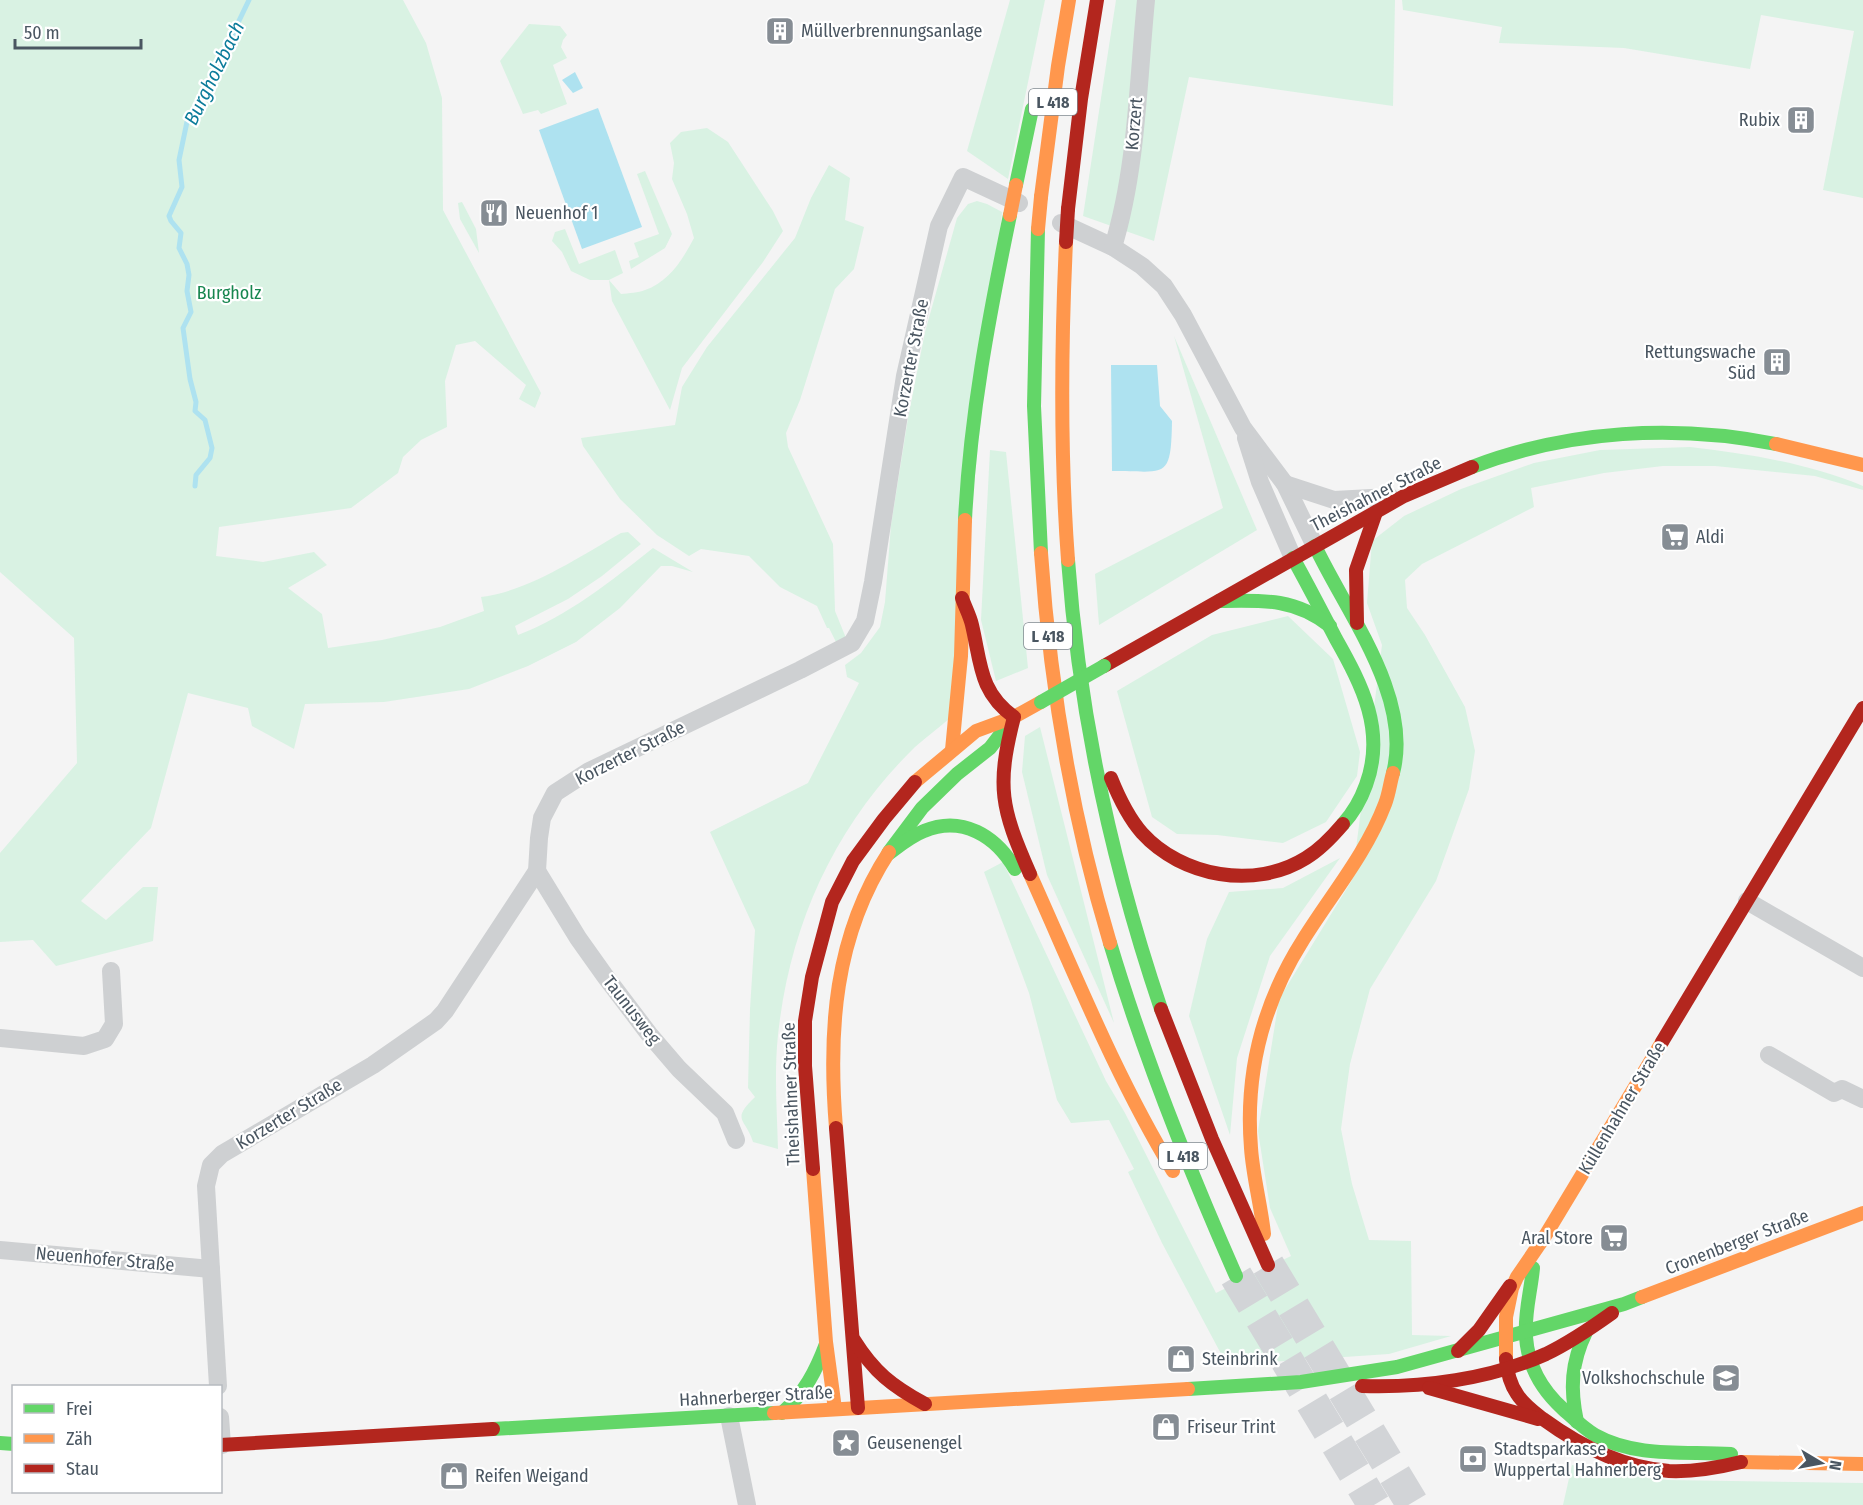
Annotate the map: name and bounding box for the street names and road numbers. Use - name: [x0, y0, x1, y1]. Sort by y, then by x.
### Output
- road number: L 418: [1029, 89, 1077, 115]
- street label: Korzert: [1121, 97, 1147, 151]
- street label: Korzerter Straße: [889, 297, 933, 419]
- street label: Theishahner Straße: [1307, 452, 1445, 536]
- road number: L 418: [1024, 623, 1072, 649]
- street label: Korzerter Straße: [572, 716, 689, 790]
- street label: Taunusweg: [598, 971, 666, 1049]
- street label: Theishahner Straße: [777, 1022, 804, 1166]
- street label: Küllenhahner Straße: [1574, 1037, 1670, 1178]
- street label: Korzerter Straße: [232, 1074, 346, 1154]
- road number: L 418: [1159, 1143, 1207, 1169]
- street label: Cronenberger Straße: [1662, 1204, 1812, 1279]
- street label: Neuenhofer Straße: [35, 1242, 175, 1276]
- street label: Hahnerberger Straße: [679, 1381, 833, 1411]

